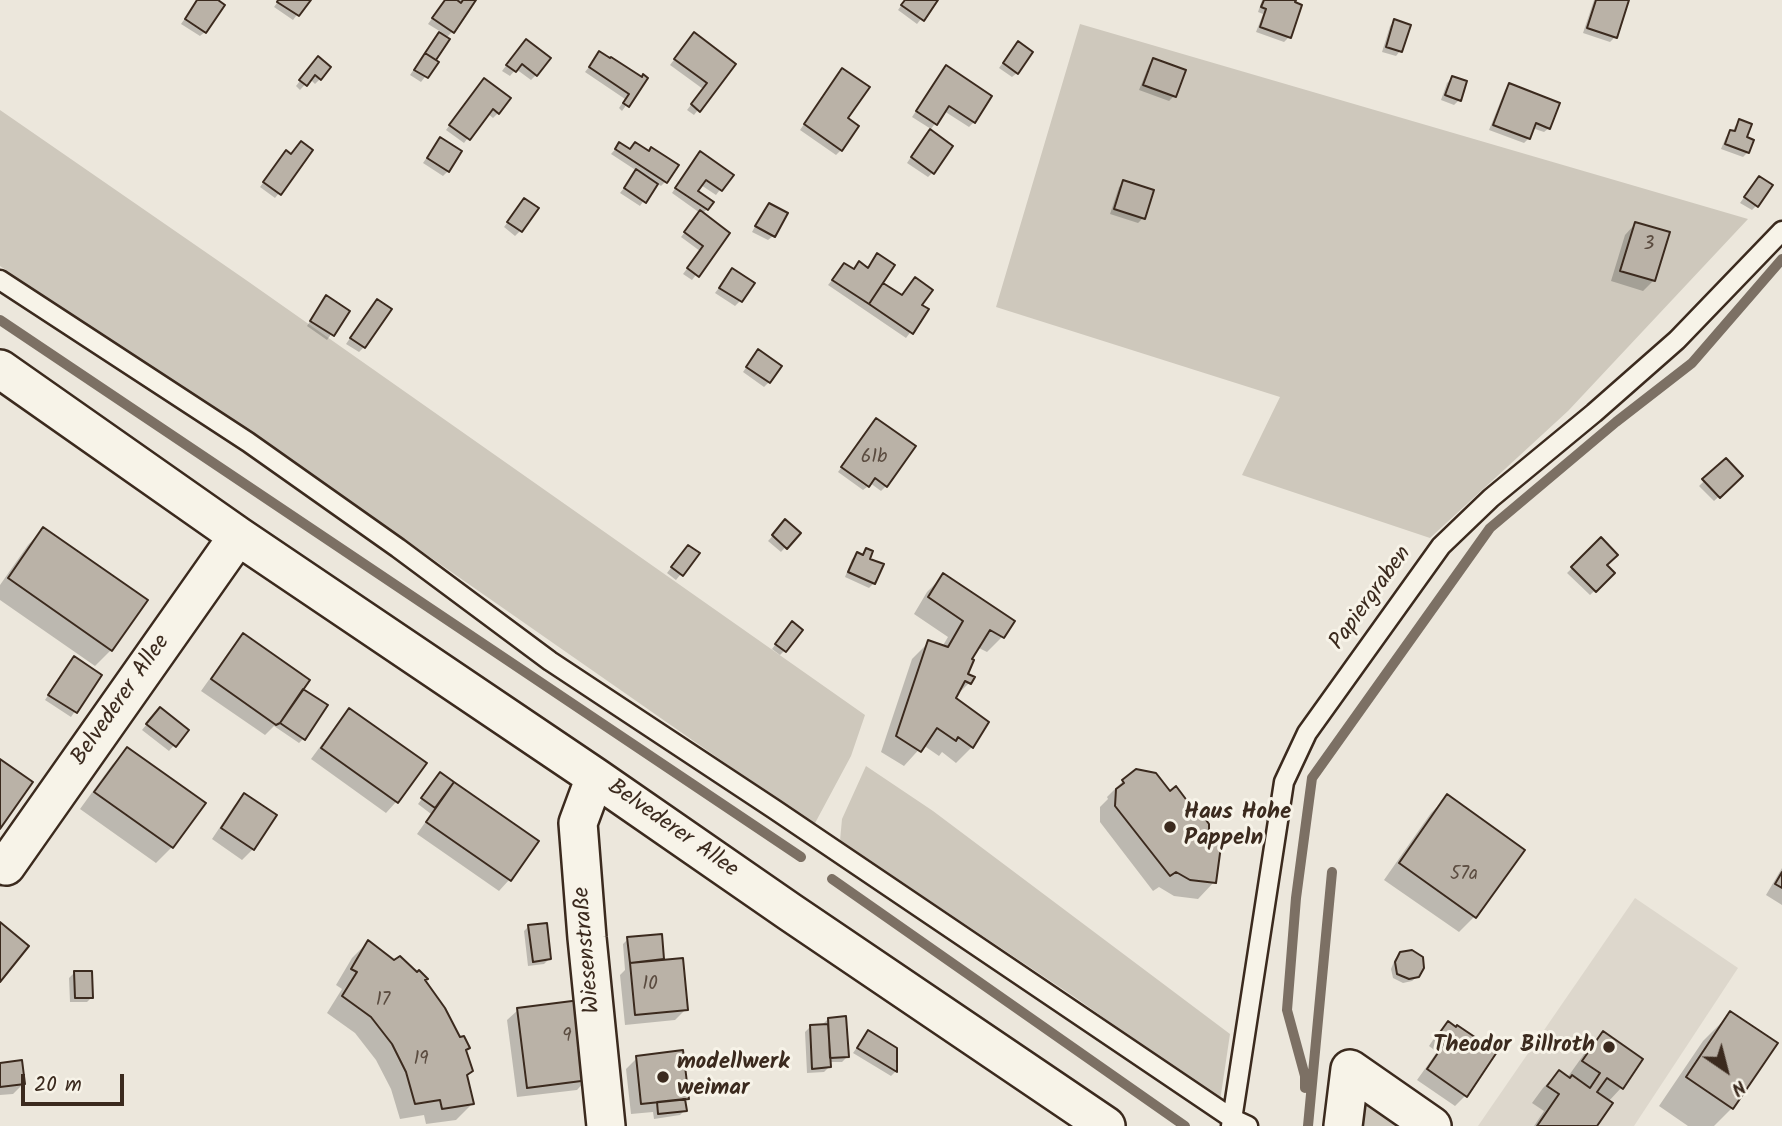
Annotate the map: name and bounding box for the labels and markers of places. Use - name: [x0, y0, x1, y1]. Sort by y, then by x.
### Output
- place label: Haus Hohe Pappeln: [1184, 800, 1291, 854]
- marker: Haus Hohe Pappeln: [1162, 819, 1178, 835]
- place label: Theodor Billroth: [1433, 1033, 1595, 1061]
- marker: Theodor Billroth: [1601, 1039, 1617, 1055]
- place label: modellwerk weimar: [677, 1050, 789, 1104]
- marker: modellwerk weimar: [655, 1069, 671, 1085]

